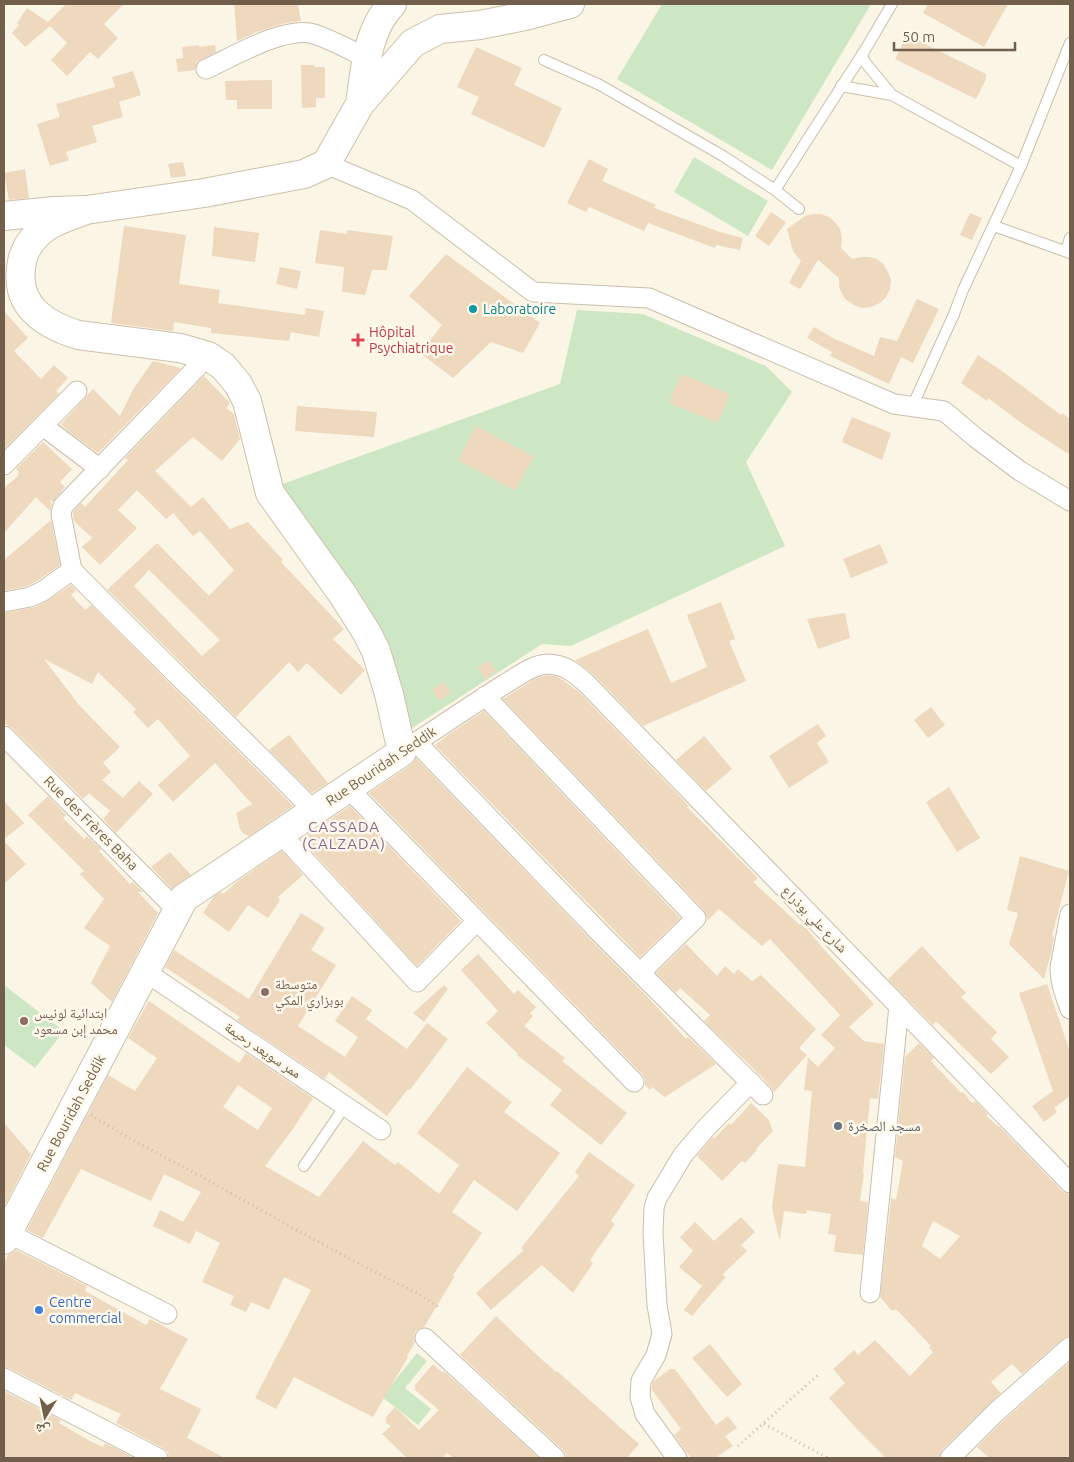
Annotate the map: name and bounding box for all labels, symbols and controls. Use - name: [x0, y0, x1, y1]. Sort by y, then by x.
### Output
- scale bar: [894, 20, 1015, 52]
- text: 50 m: [902, 28, 935, 45]
- place label: Laboratoire: [483, 301, 556, 317]
- marker: Laboratoire: [467, 303, 479, 315]
- place label: Hôpital Psychiatrique: [369, 324, 453, 356]
- marker: Hôpital Psychiatrique: [351, 333, 365, 347]
- street label: Rue Bouridah Seddik: [323, 723, 439, 809]
- street label: Rue des Frères Baha: [41, 773, 141, 873]
- district label: CASSADA (CALZADA): [302, 818, 386, 852]
- street label: شارع علي بوذراع: [777, 882, 851, 958]
- place label: متوسطة بوبزاري المكي: [275, 976, 344, 1012]
- marker: متوسطة بوبزاري المكي: [259, 986, 271, 998]
- place label: ابتدائية لونيس محمد إبن مسعود: [34, 1005, 118, 1039]
- marker: ابتدائية لونيس محمد إبن مسعود: [18, 1015, 30, 1027]
- street label: ممر سويعد رحيمة: [221, 1019, 304, 1082]
- street label: Rue Bouridah Seddik: [33, 1052, 109, 1174]
- place label: مسجد الصخرة: [848, 1118, 921, 1135]
- marker: مسجد الصخرة: [832, 1120, 844, 1132]
- place label: Centre commercial: [49, 1294, 122, 1326]
- marker: Centre commercial: [33, 1304, 45, 1316]
- north arrow: [20, 1392, 70, 1442]
- text: ش: [34, 1420, 52, 1439]

